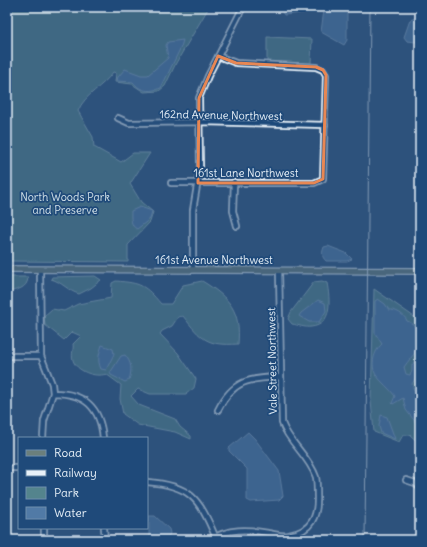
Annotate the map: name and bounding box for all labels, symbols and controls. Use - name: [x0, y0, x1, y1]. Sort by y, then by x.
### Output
- street label: 162nd Avenue Northwest: [159, 107, 283, 123]
- street label: 161st Lane Northwest: [194, 166, 299, 180]
- park label: North Woods Park and Preserve: [20, 190, 110, 217]
- street label: 161st Avenue Northwest: [155, 253, 273, 267]
- street label: Vale Street Northwest: [264, 307, 280, 415]
- legend: [18, 437, 148, 529]
- text: Road: [54, 445, 82, 460]
- text: Railway: [54, 465, 97, 480]
- text: Park: [54, 485, 79, 500]
- text: Water: [54, 505, 87, 520]

